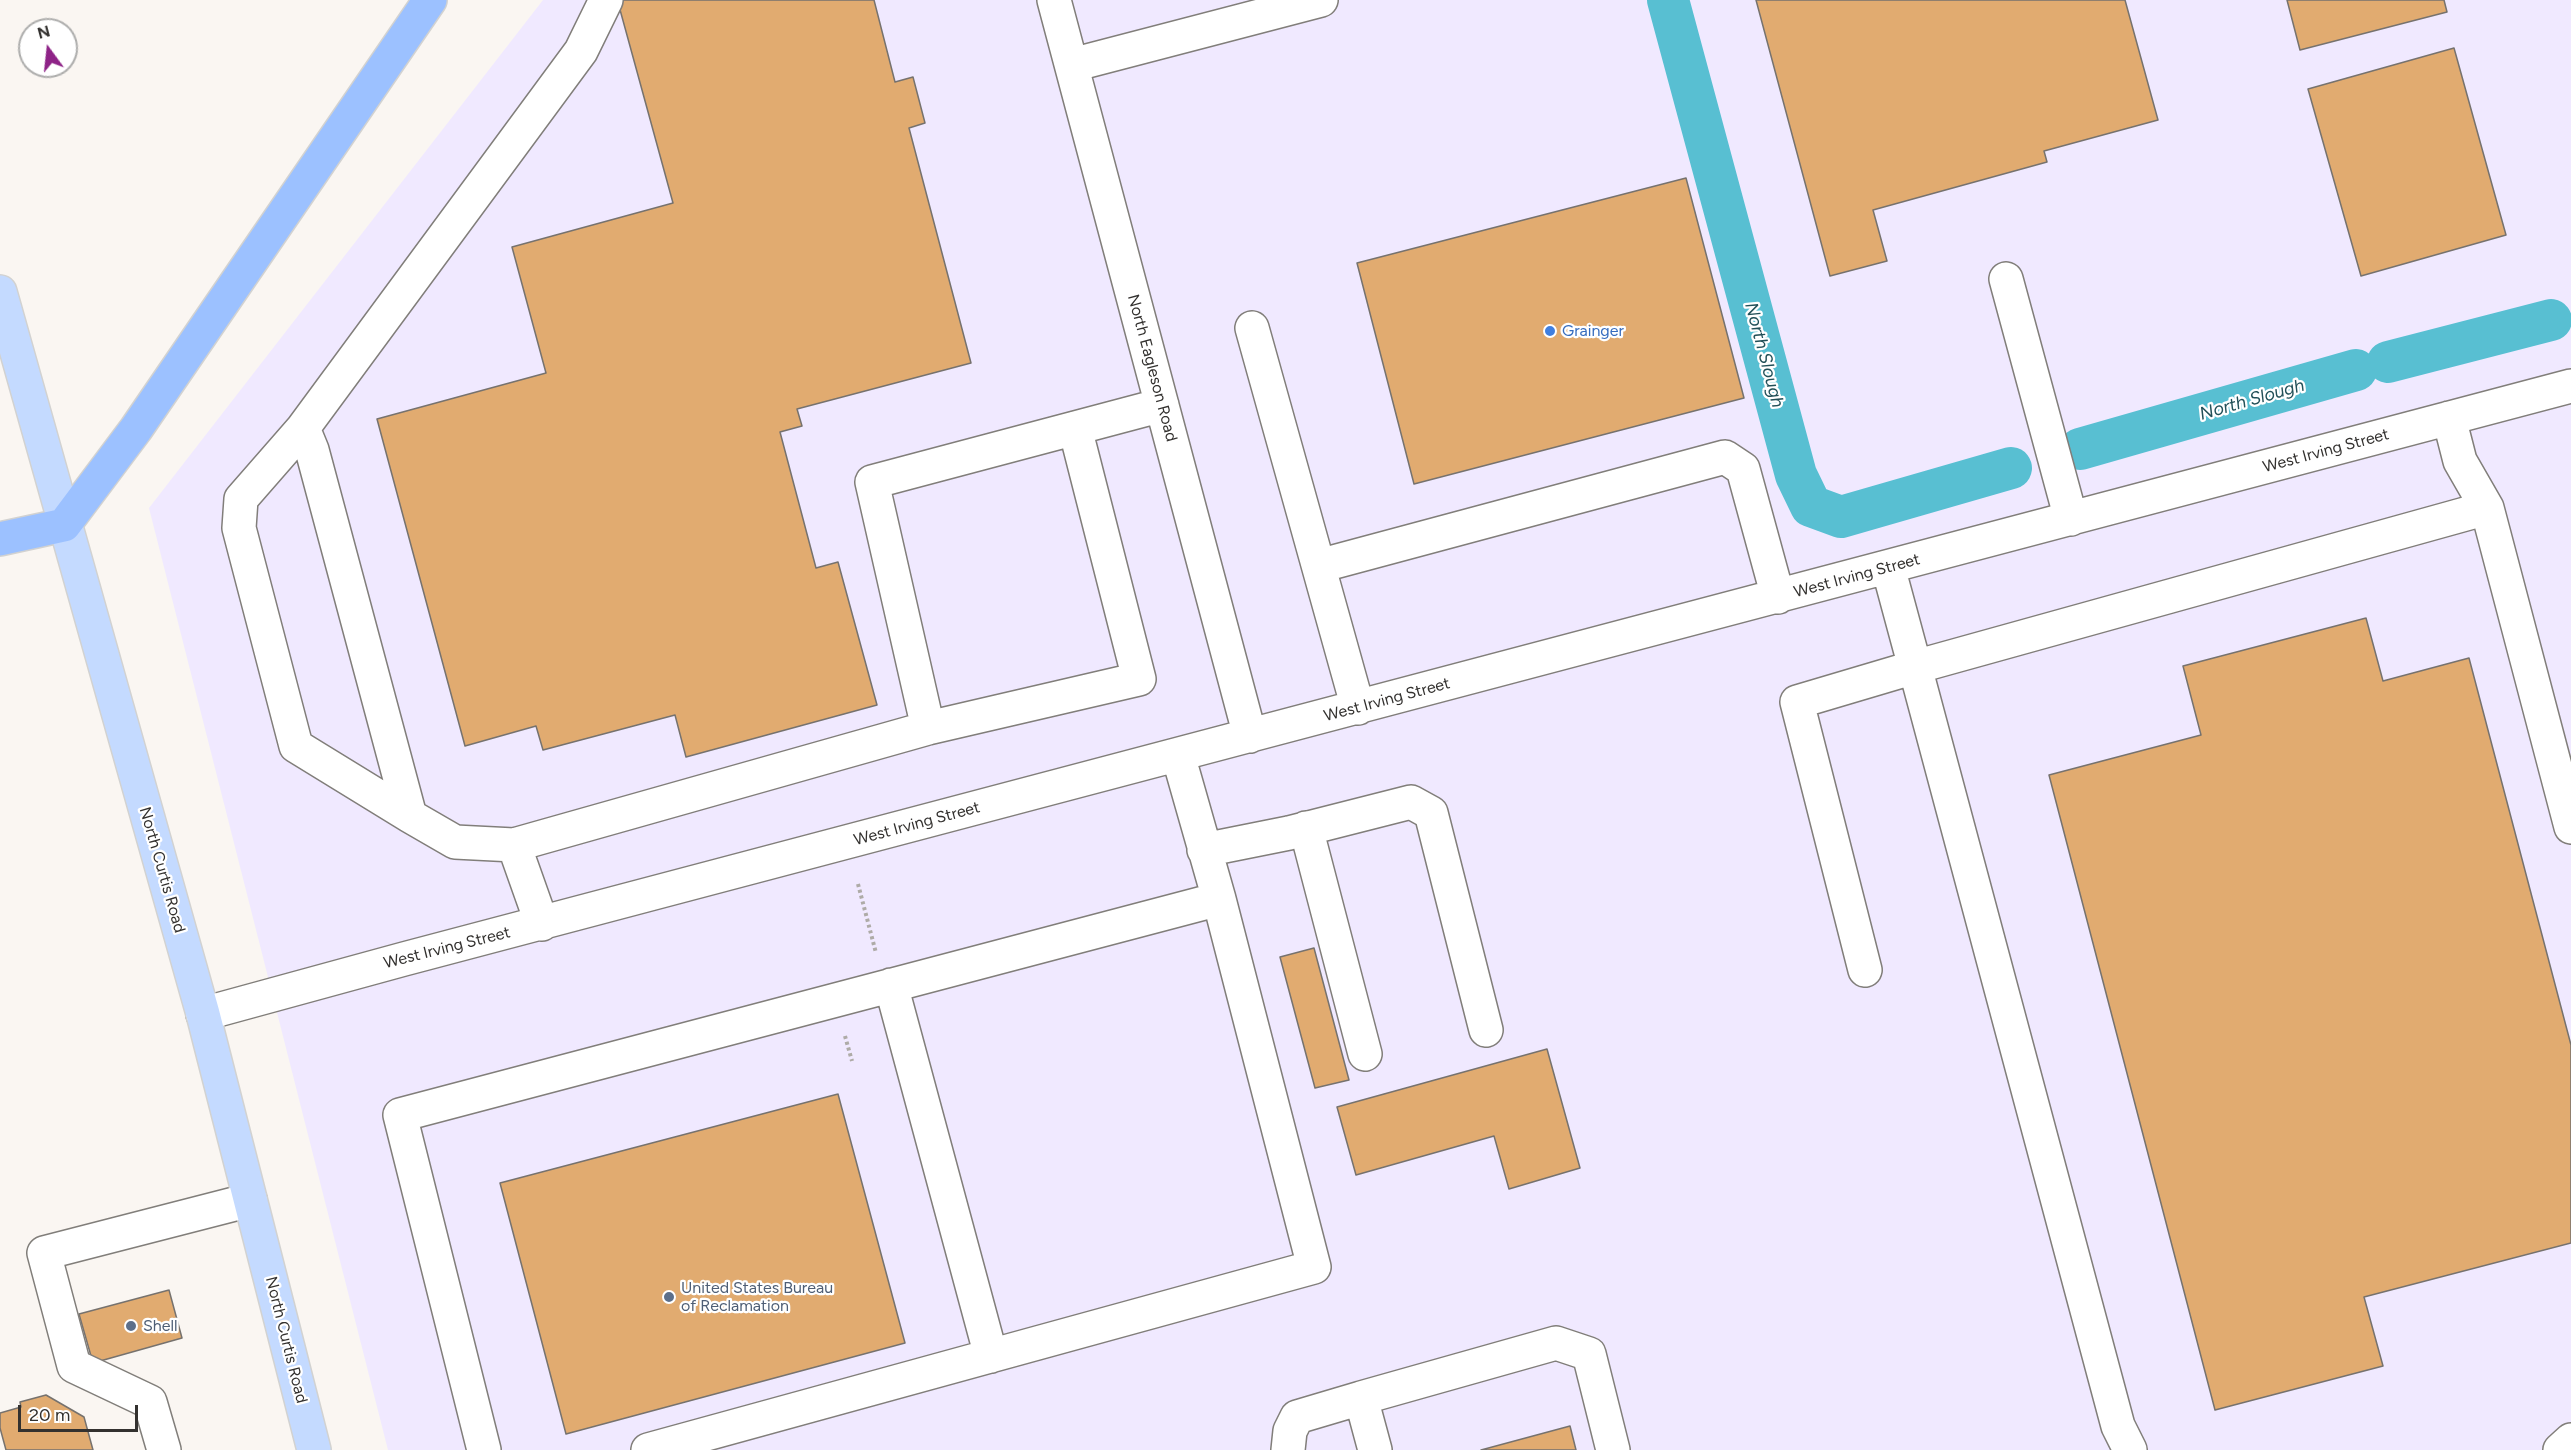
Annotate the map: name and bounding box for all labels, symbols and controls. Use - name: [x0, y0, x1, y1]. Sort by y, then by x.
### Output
- north arrow: [18, 18, 78, 78]
- text: N: [35, 21, 52, 43]
- street label: North Eagleson Road: [1123, 292, 1181, 444]
- water label: North Slough: [1740, 300, 1788, 410]
- place label: Grainger: [1562, 321, 1624, 341]
- marker: Grainger: [1543, 324, 1557, 338]
- water label: North Slough: [2197, 375, 2307, 425]
- street label: West Irving Street: [2261, 425, 2391, 477]
- street label: West Irving Street: [1792, 550, 1922, 602]
- street label: West Irving Street: [1322, 674, 1452, 726]
- street label: West Irving Street: [852, 798, 982, 850]
- street label: North Curtis Road: [135, 805, 189, 935]
- street label: West Irving Street: [382, 923, 512, 973]
- street label: North Curtis Road: [261, 1275, 311, 1405]
- place label: United States Bureau of Reclamation: [681, 1278, 833, 1316]
- marker: United States Bureau of Reclamation: [662, 1290, 676, 1304]
- place label: Shell: [143, 1316, 178, 1336]
- marker: Shell: [124, 1319, 138, 1333]
- scale bar: [21, 1393, 141, 1431]
- text: 20 m: [29, 1404, 70, 1426]

